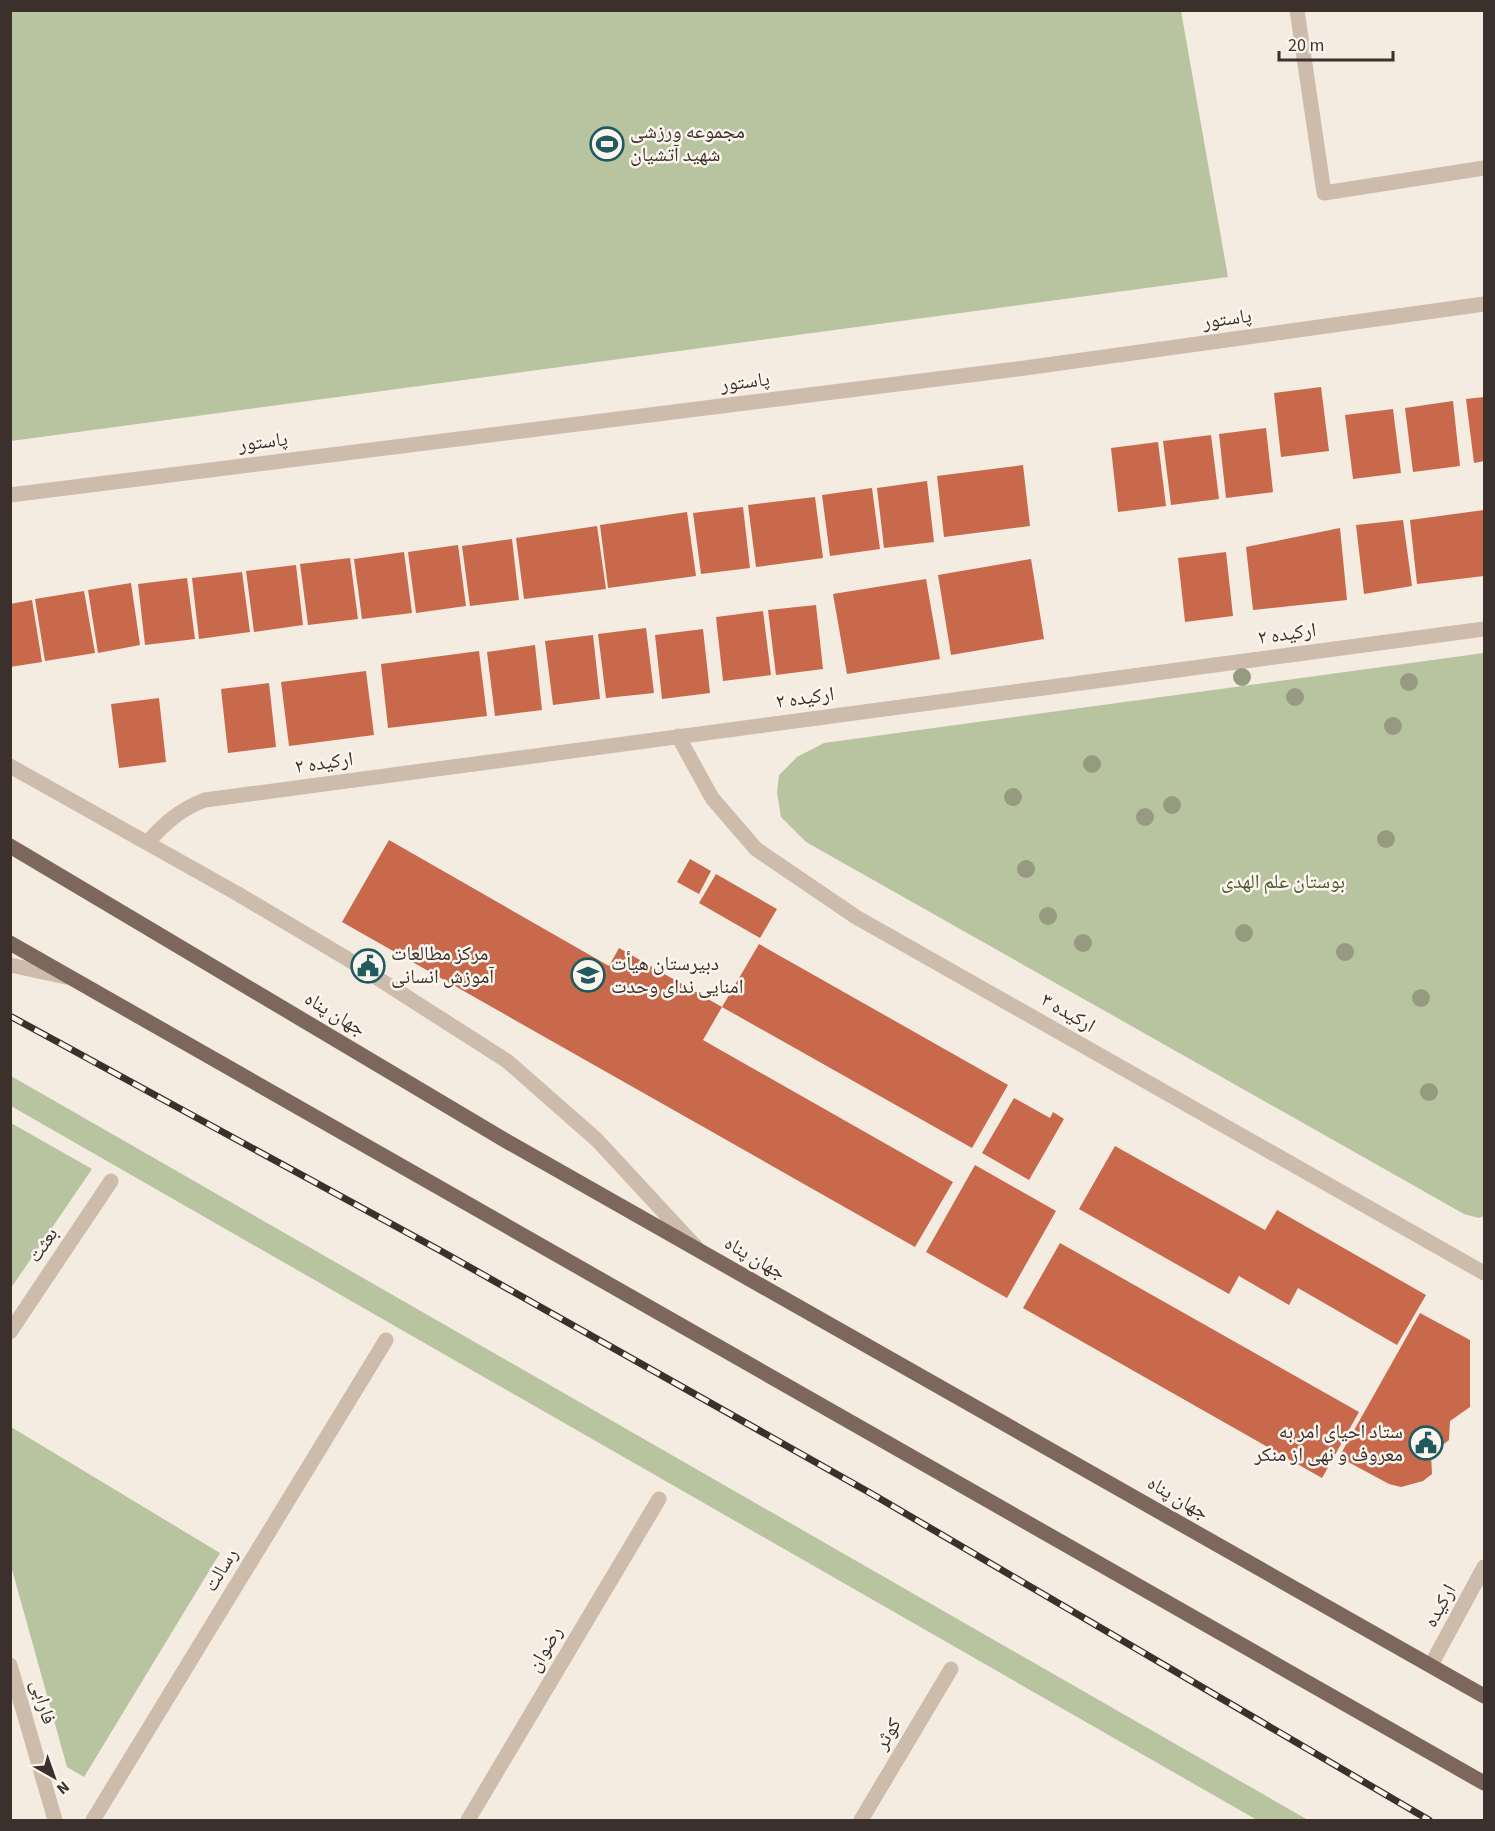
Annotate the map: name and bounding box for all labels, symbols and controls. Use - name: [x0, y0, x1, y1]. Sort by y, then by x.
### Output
- scale bar: [1279, 24, 1393, 62]
- text: 20 m: [1288, 33, 1324, 58]
- place label: مجموعه ورزشی شهید آتشیان: [630, 118, 745, 169]
- sports icon: مجموعه ورزشی شهید آتشیان: [589, 126, 625, 162]
- street label: پاستور: [1200, 302, 1253, 336]
- street label: پاستور: [718, 365, 771, 399]
- street label: پاستور: [236, 425, 289, 459]
- street label: ارکیده ۲: [1256, 616, 1318, 652]
- street label: ارکیده ۲: [774, 680, 836, 716]
- street label: ارکیده ۲: [293, 745, 355, 781]
- park label: بوستان علم الهدی: [1221, 868, 1345, 896]
- place label: مرکز مطالعات آموزش انسانی: [391, 940, 495, 991]
- public building icon: مرکز مطالعات آموزش انسانی: [350, 948, 386, 984]
- place label: دبیرستان هیأت امنایی ندای وحدت: [611, 950, 743, 1001]
- school or university icon: دبیرستان هیأت امنایی ندای وحدت: [570, 957, 606, 993]
- street label: جهان پناه: [299, 985, 371, 1043]
- street label: ارکیده ۳: [1036, 986, 1100, 1040]
- street label: بعثت: [21, 1222, 65, 1268]
- street label: جهان پناه: [719, 1229, 791, 1287]
- place label: ستاد احیای امر به معروف و نهی از منکر: [1253, 1418, 1403, 1469]
- public building icon: ستاد احیای امر به معروف و نهی از منکر: [1408, 1425, 1444, 1461]
- street label: جهان پناه: [1142, 1469, 1214, 1527]
- street label: رسالت: [197, 1543, 245, 1597]
- street label: ارکیده: [1417, 1579, 1463, 1633]
- street label: رضوان: [520, 1621, 570, 1677]
- street label: فارابی: [23, 1676, 63, 1728]
- street label: کوثر: [867, 1713, 908, 1756]
- north arrow: [24, 1747, 84, 1807]
- text: N: [52, 1776, 74, 1800]

